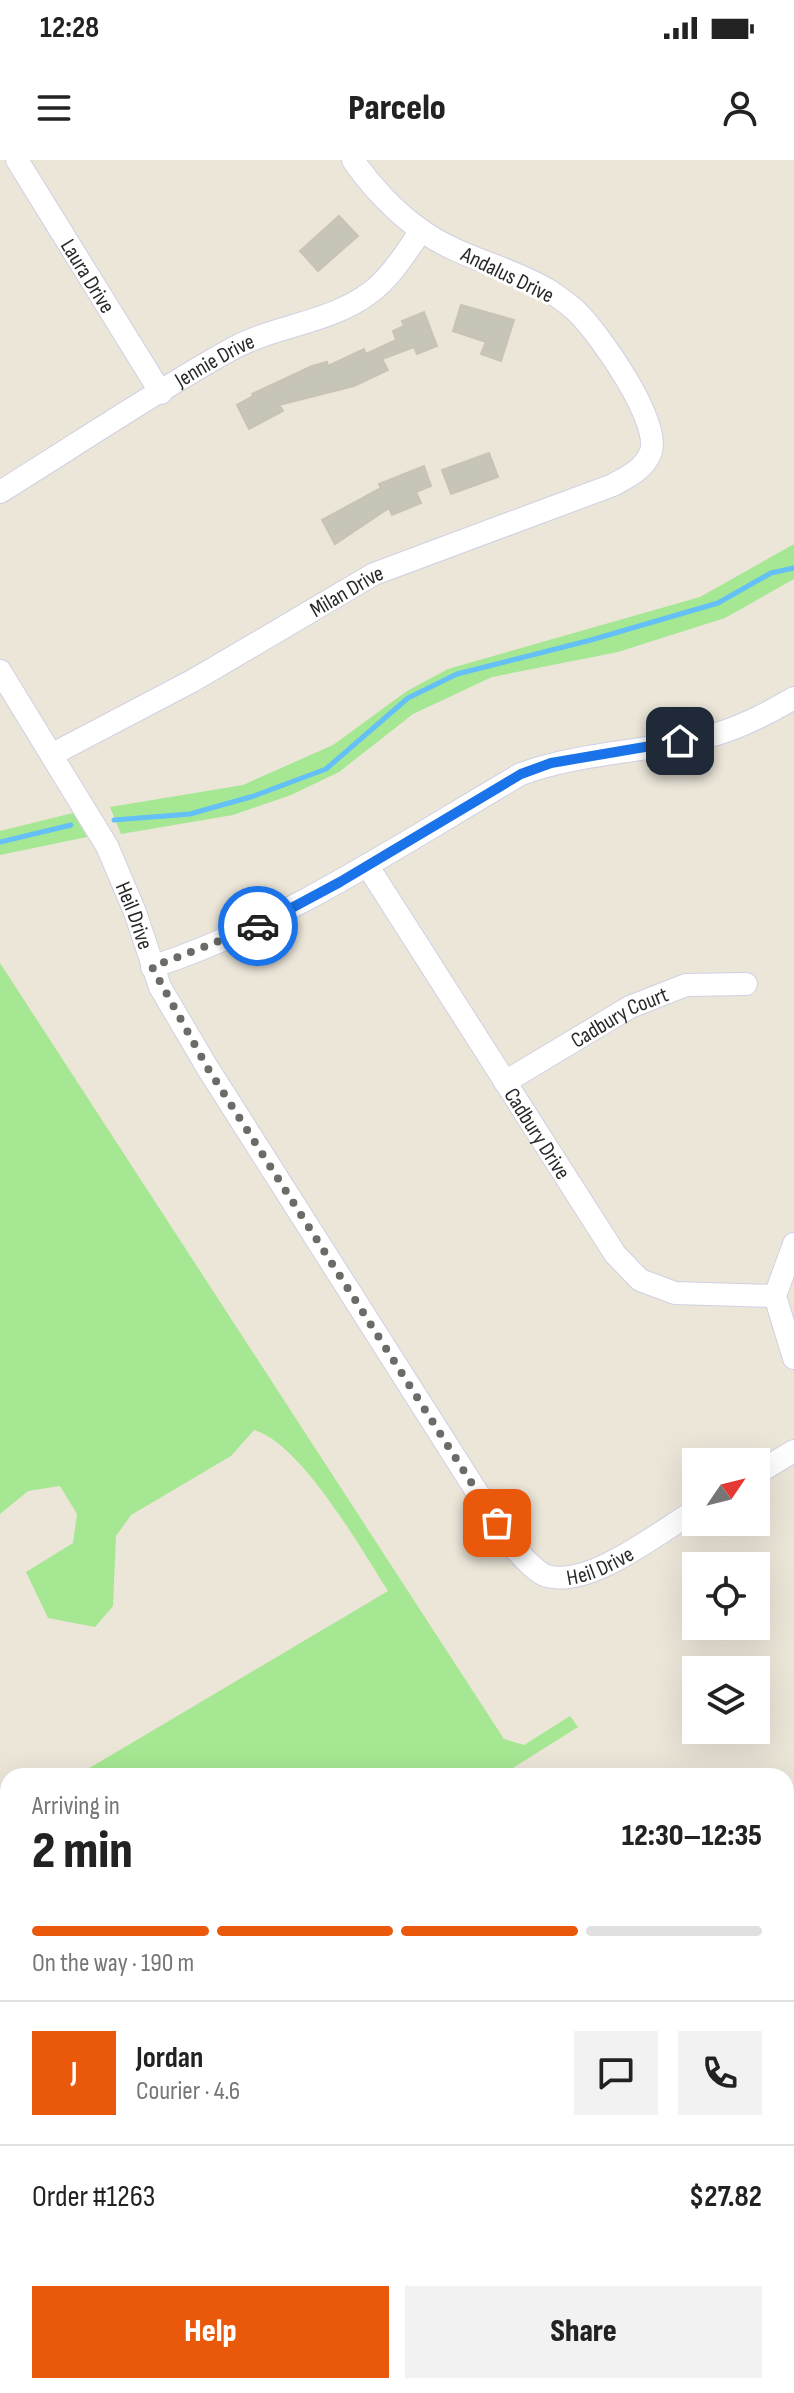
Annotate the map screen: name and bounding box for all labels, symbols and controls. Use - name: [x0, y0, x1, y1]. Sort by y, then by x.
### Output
- text: 12:28: [40, 10, 99, 46]
- icon: menu: [32, 86, 76, 130]
- icon: person: [718, 86, 762, 130]
- text: Parcelo: [348, 87, 446, 130]
- street label: Laura Drive: [54, 234, 120, 319]
- street label: Andalus Drive: [456, 241, 558, 309]
- street label: Jennie Drive: [169, 328, 259, 394]
- street label: Milan Drive: [305, 560, 387, 624]
- pin: [646, 707, 714, 775]
- icon: home: [658, 719, 702, 763]
- street label: Heil Drive: [109, 878, 158, 953]
- courier: [218, 886, 298, 966]
- icon: car: [236, 904, 280, 948]
- street label: Cadbury Court: [566, 981, 673, 1054]
- street label: Cadbury Drive: [498, 1083, 576, 1185]
- north arrow: [682, 1448, 770, 1536]
- map controls: [682, 1448, 770, 1744]
- pin: [463, 1489, 531, 1557]
- icon: bag: [475, 1501, 519, 1545]
- street label: Heil Drive: [565, 1541, 639, 1592]
- button: locate: [682, 1552, 770, 1640]
- button: layers: [682, 1656, 770, 1744]
- text: Arriving in: [32, 1791, 120, 1822]
- text: 12:30–12:35: [622, 1818, 762, 1854]
- text: 2 min: [32, 1820, 133, 1883]
- text: On the way · 190 m: [32, 1948, 194, 1979]
- button: chat: [574, 2031, 658, 2115]
- button: phone: [678, 2031, 762, 2115]
- text: Jordan: [136, 2040, 203, 2076]
- text: J: [71, 2055, 77, 2091]
- text: Courier · 4.6: [136, 2076, 240, 2107]
- text: Order #1263: [32, 2179, 155, 2215]
- text: $27.82: [689, 2179, 762, 2215]
- button: Help: [32, 2286, 389, 2378]
- button: Share: [405, 2286, 762, 2378]

